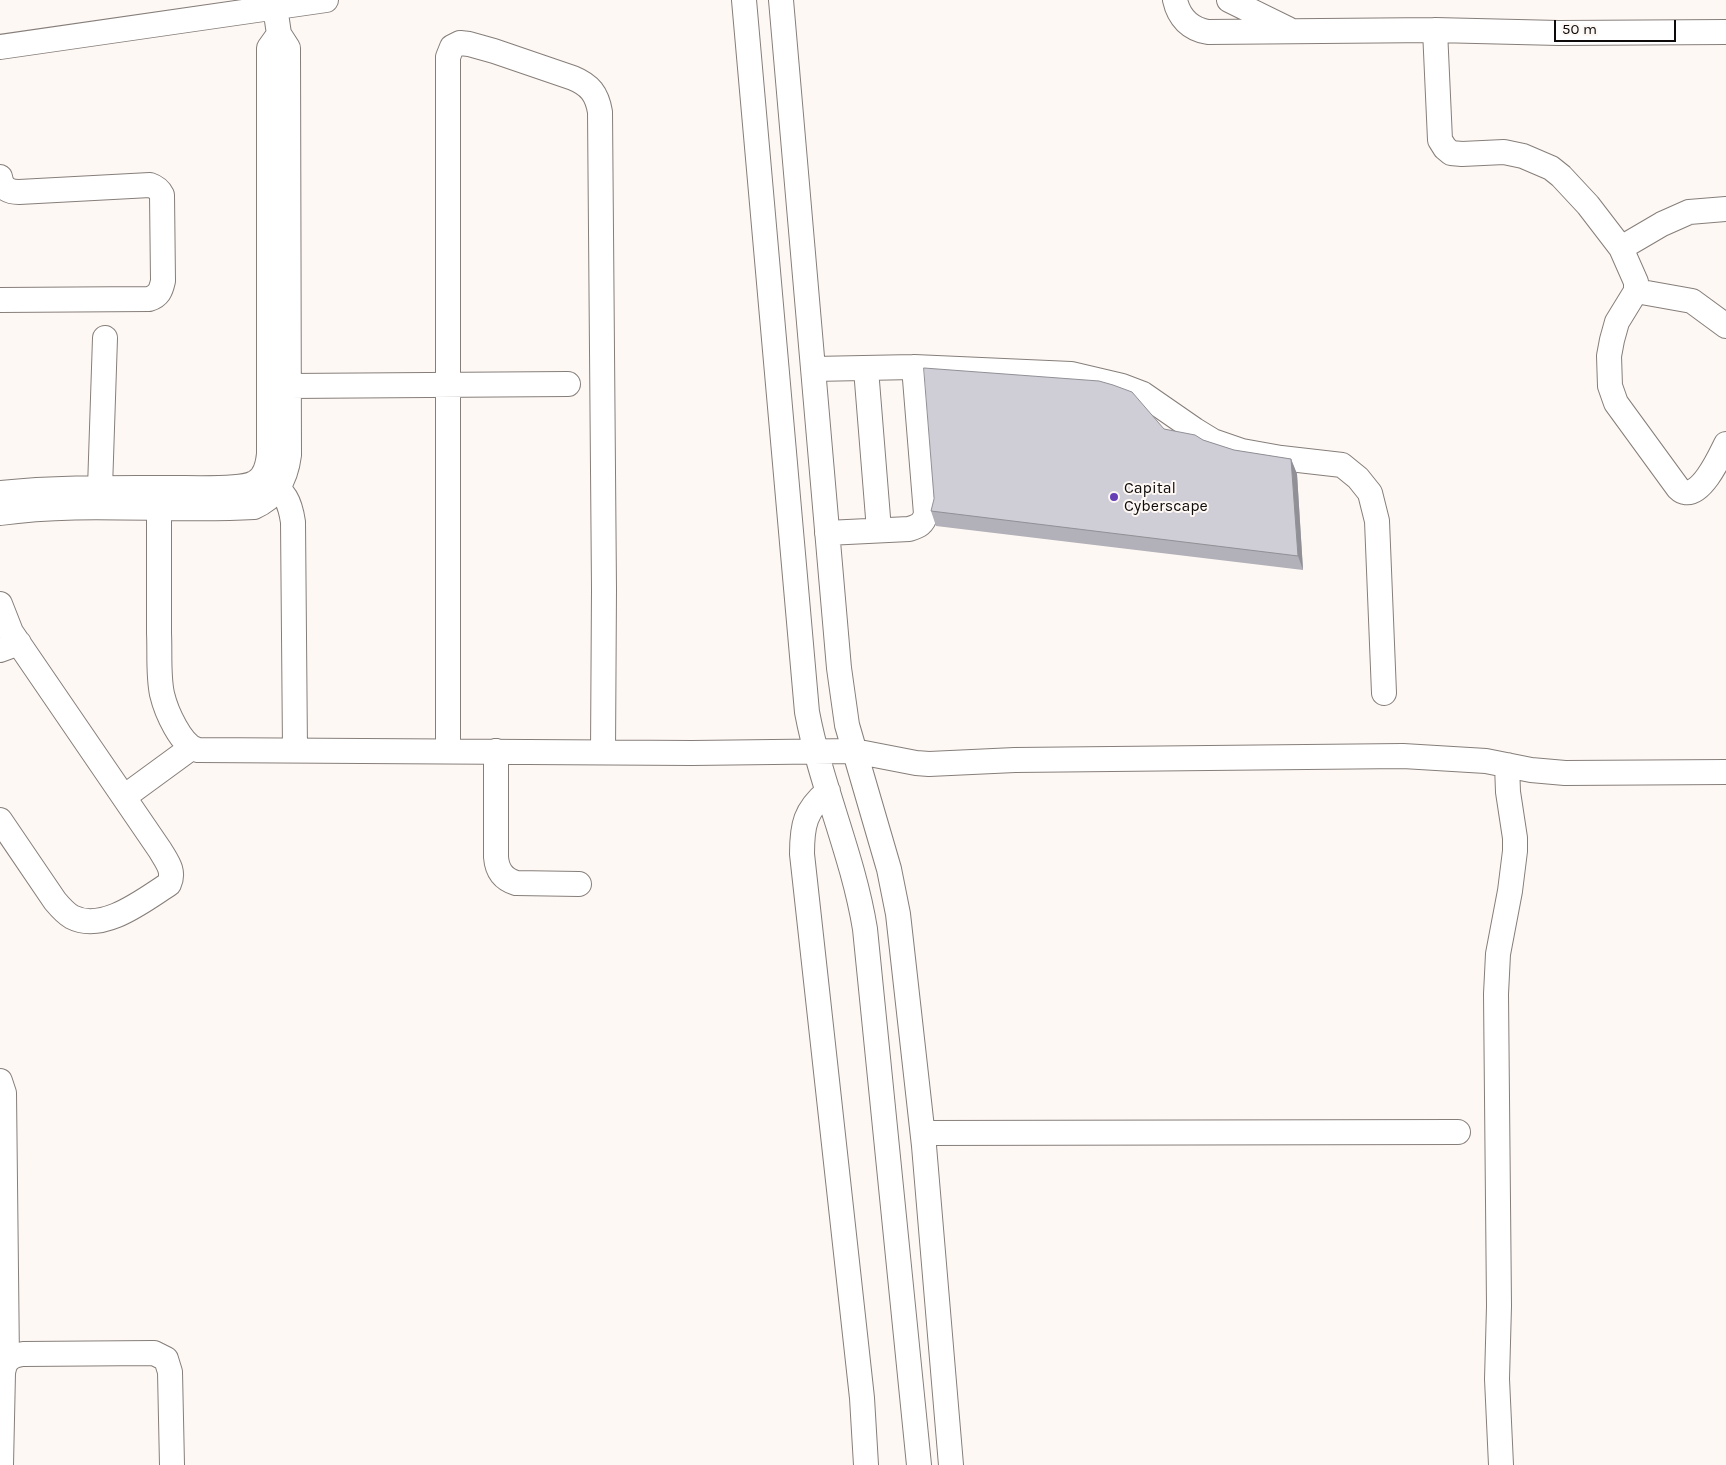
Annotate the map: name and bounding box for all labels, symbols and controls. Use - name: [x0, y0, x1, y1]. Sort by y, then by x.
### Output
- scale bar: [1556, 10, 1678, 42]
- text: 50 m: [1562, 20, 1597, 38]
- place label: Capital Cyberscape: [1124, 478, 1208, 516]
- marker: Capital Cyberscape: [1108, 491, 1120, 503]

